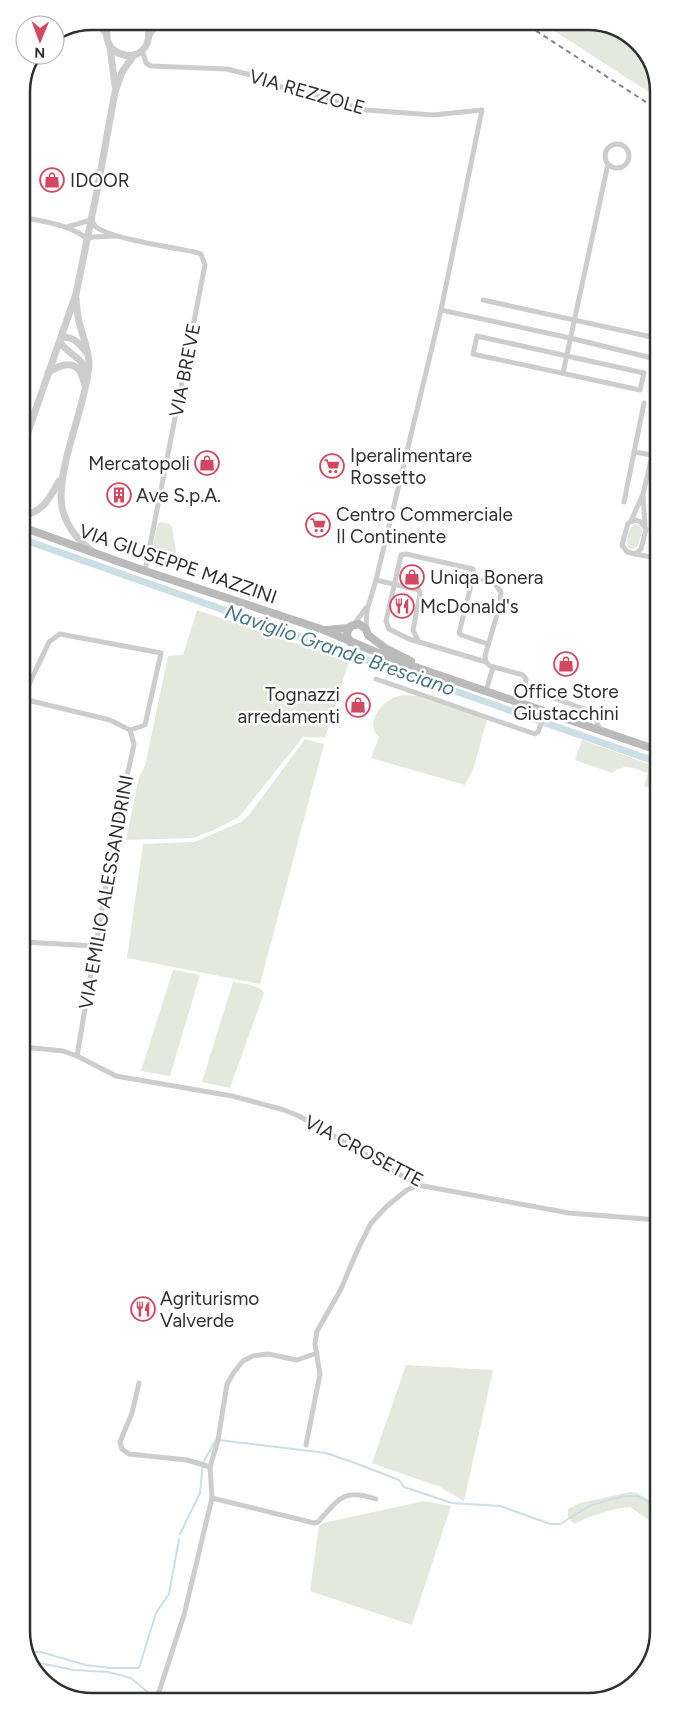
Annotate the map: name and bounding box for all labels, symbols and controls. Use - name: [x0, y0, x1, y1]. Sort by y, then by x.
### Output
- north arrow: [15, 15, 65, 65]
- text: N: [34, 44, 45, 61]
- street label: VIA REZZOLE: [247, 65, 367, 119]
- shop icon: IDOOR: [39, 167, 65, 193]
- place label: IDOOR: [70, 169, 130, 192]
- street label: VIA BREVE: [165, 321, 205, 419]
- place label: Iperalimentare Rossetto: [350, 444, 472, 489]
- shop icon: Mercatopoli: [194, 450, 220, 476]
- place label: Mercatopoli: [88, 452, 190, 475]
- supermarket icon: Iperalimentare Rossetto: [319, 453, 345, 479]
- building icon: Ave S.p.A.: [106, 482, 132, 508]
- place label: Ave S.p.A.: [136, 484, 221, 507]
- place label: Centro Commerciale Il Continente: [336, 503, 513, 548]
- supermarket icon: Centro Commerciale Il Continente: [305, 512, 331, 538]
- street label: VIA GIUSEPPE MAZZINI: [76, 519, 280, 609]
- shop icon: Uniqa Bonera: [399, 564, 425, 590]
- place label: Uniqa Bonera: [430, 566, 544, 589]
- restaurant icon: McDonald's: [389, 593, 415, 619]
- place label: McDonald's: [420, 595, 519, 618]
- water label: Naviglio Grande Bresciano: [222, 599, 458, 701]
- shop icon: Office Store Giustacchini: [553, 651, 579, 677]
- place label: Office Store Giustacchini: [513, 680, 619, 725]
- place label: Tognazzi arredamenti: [238, 683, 340, 728]
- shop icon: Tognazzi arredamenti: [345, 692, 371, 718]
- street label: VIA EMILIO ALESSANDRINI: [74, 773, 138, 1011]
- street label: VIA CROSETTE: [301, 1110, 427, 1192]
- place label: Agriturismo Valverde: [160, 1287, 259, 1332]
- restaurant icon: Agriturismo Valverde: [130, 1296, 156, 1322]

